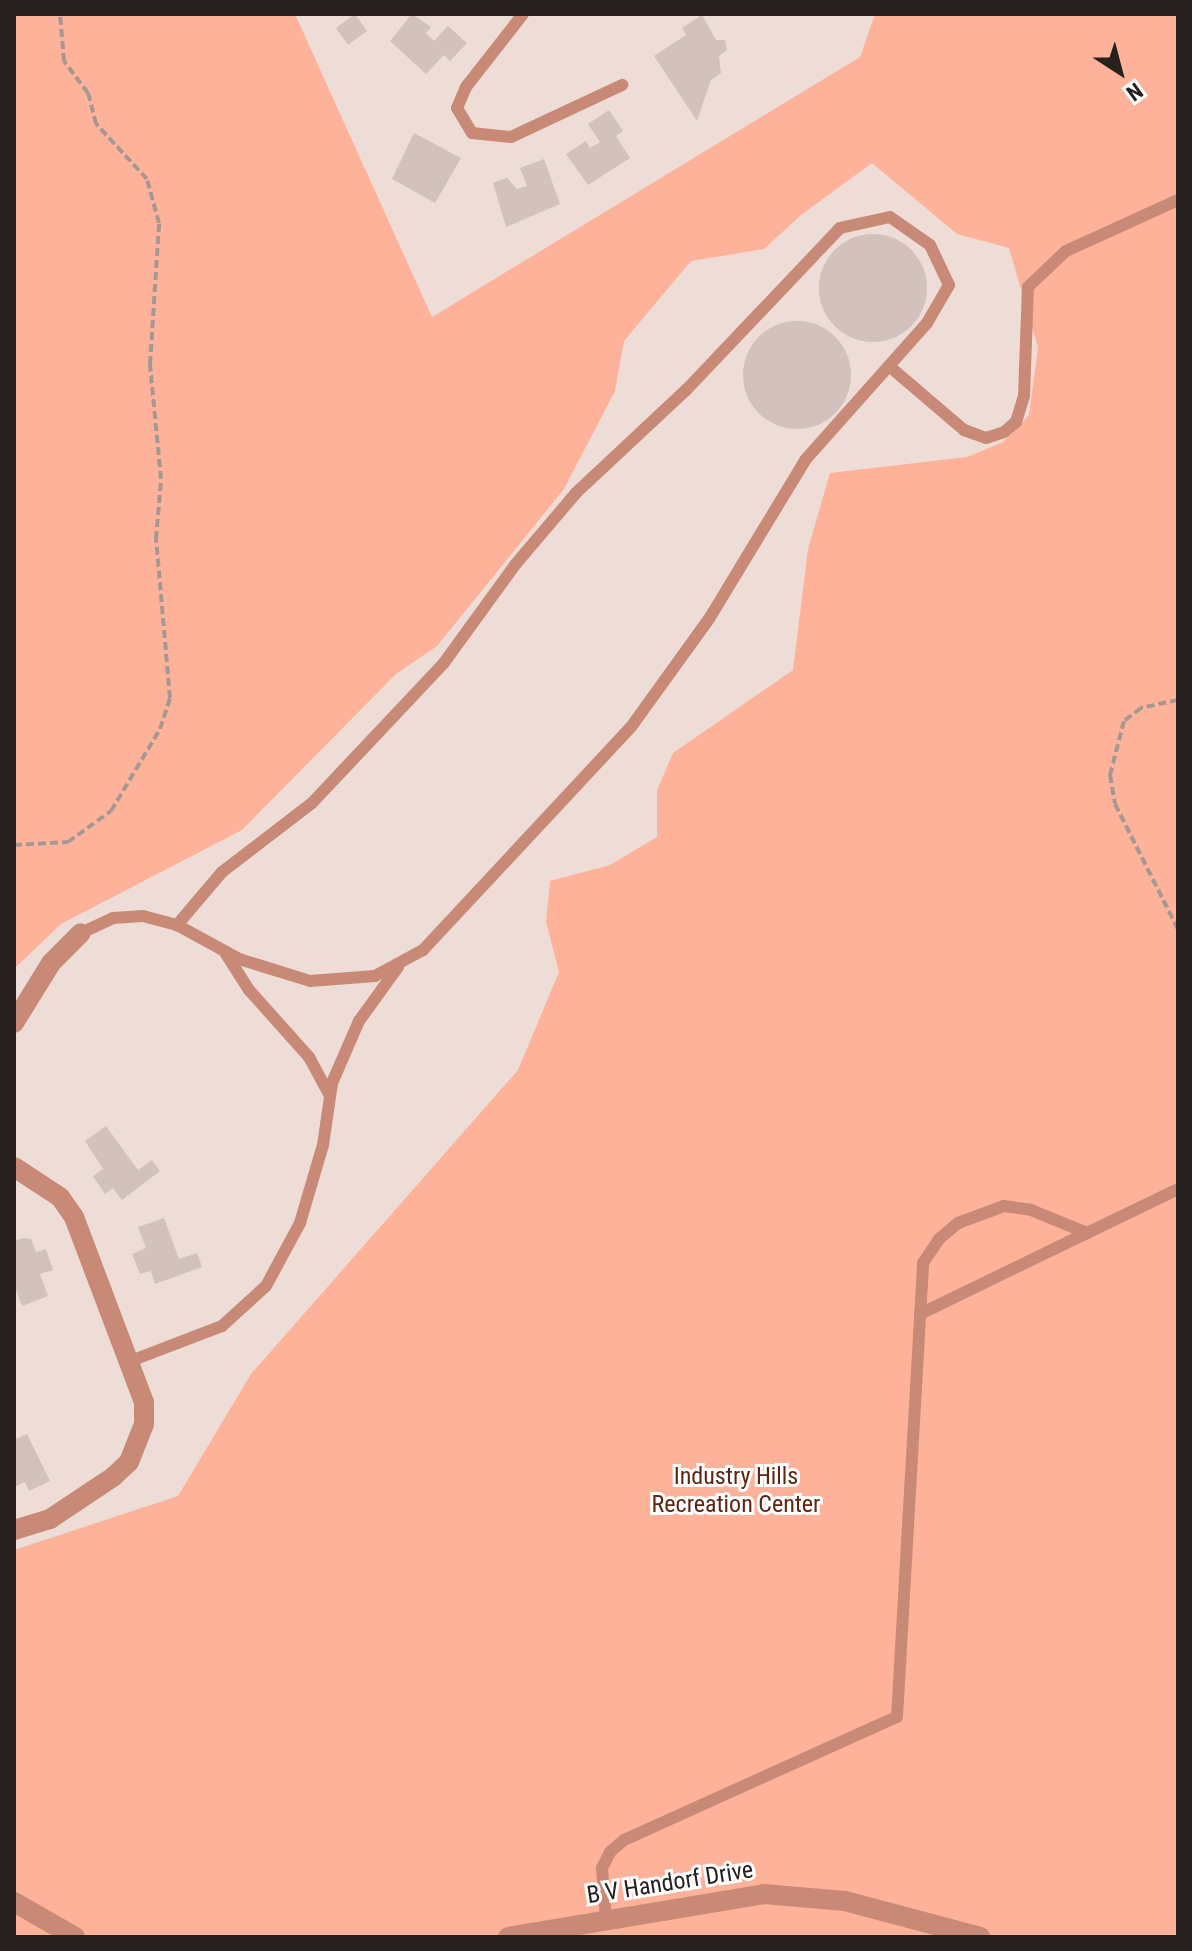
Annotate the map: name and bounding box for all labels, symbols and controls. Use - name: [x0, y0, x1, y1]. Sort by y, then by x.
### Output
- north arrow: [1080, 32, 1160, 112]
- text: N: [1122, 78, 1147, 106]
- park label: Industry Hills Recreation Center: [652, 1463, 820, 1519]
- street label: B V Handorf Drive: [585, 1856, 755, 1910]

